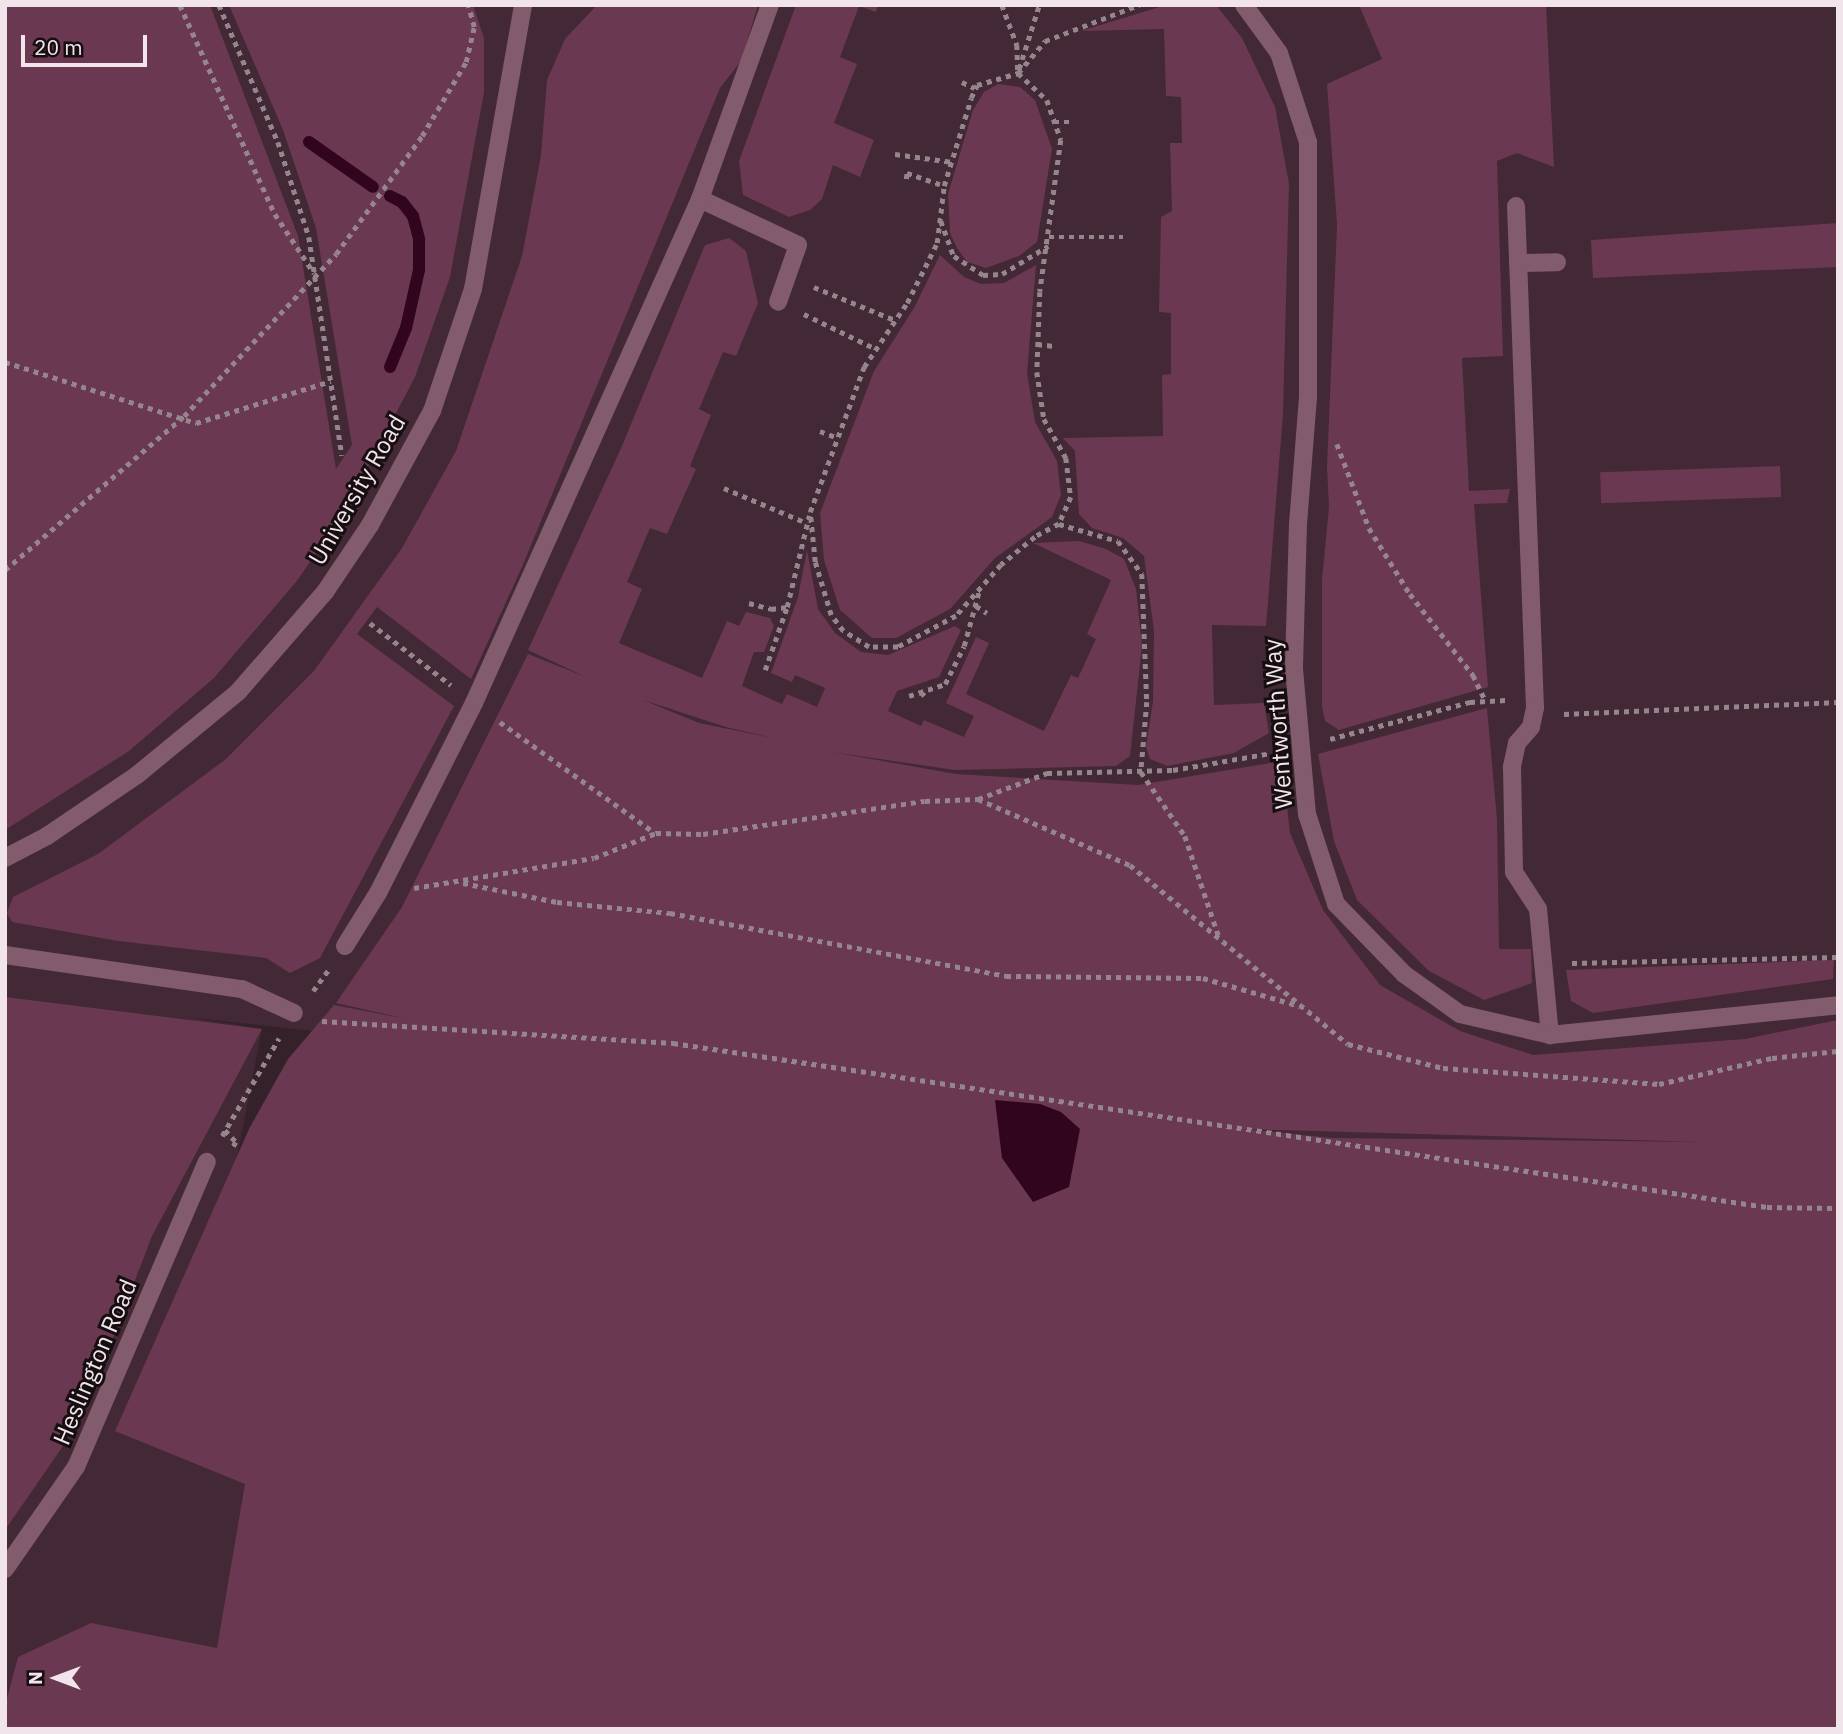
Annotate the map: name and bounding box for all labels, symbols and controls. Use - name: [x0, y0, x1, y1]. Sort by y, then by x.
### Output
- scale bar: [24, 21, 150, 65]
- text: 20 m: [34, 33, 83, 61]
- street label: University Road: [302, 410, 412, 570]
- street label: Wentworth Way: [1258, 638, 1298, 810]
- street label: Heslington Road: [47, 1275, 143, 1449]
- north arrow: [21, 1643, 91, 1713]
- text: N: [23, 1671, 47, 1685]

